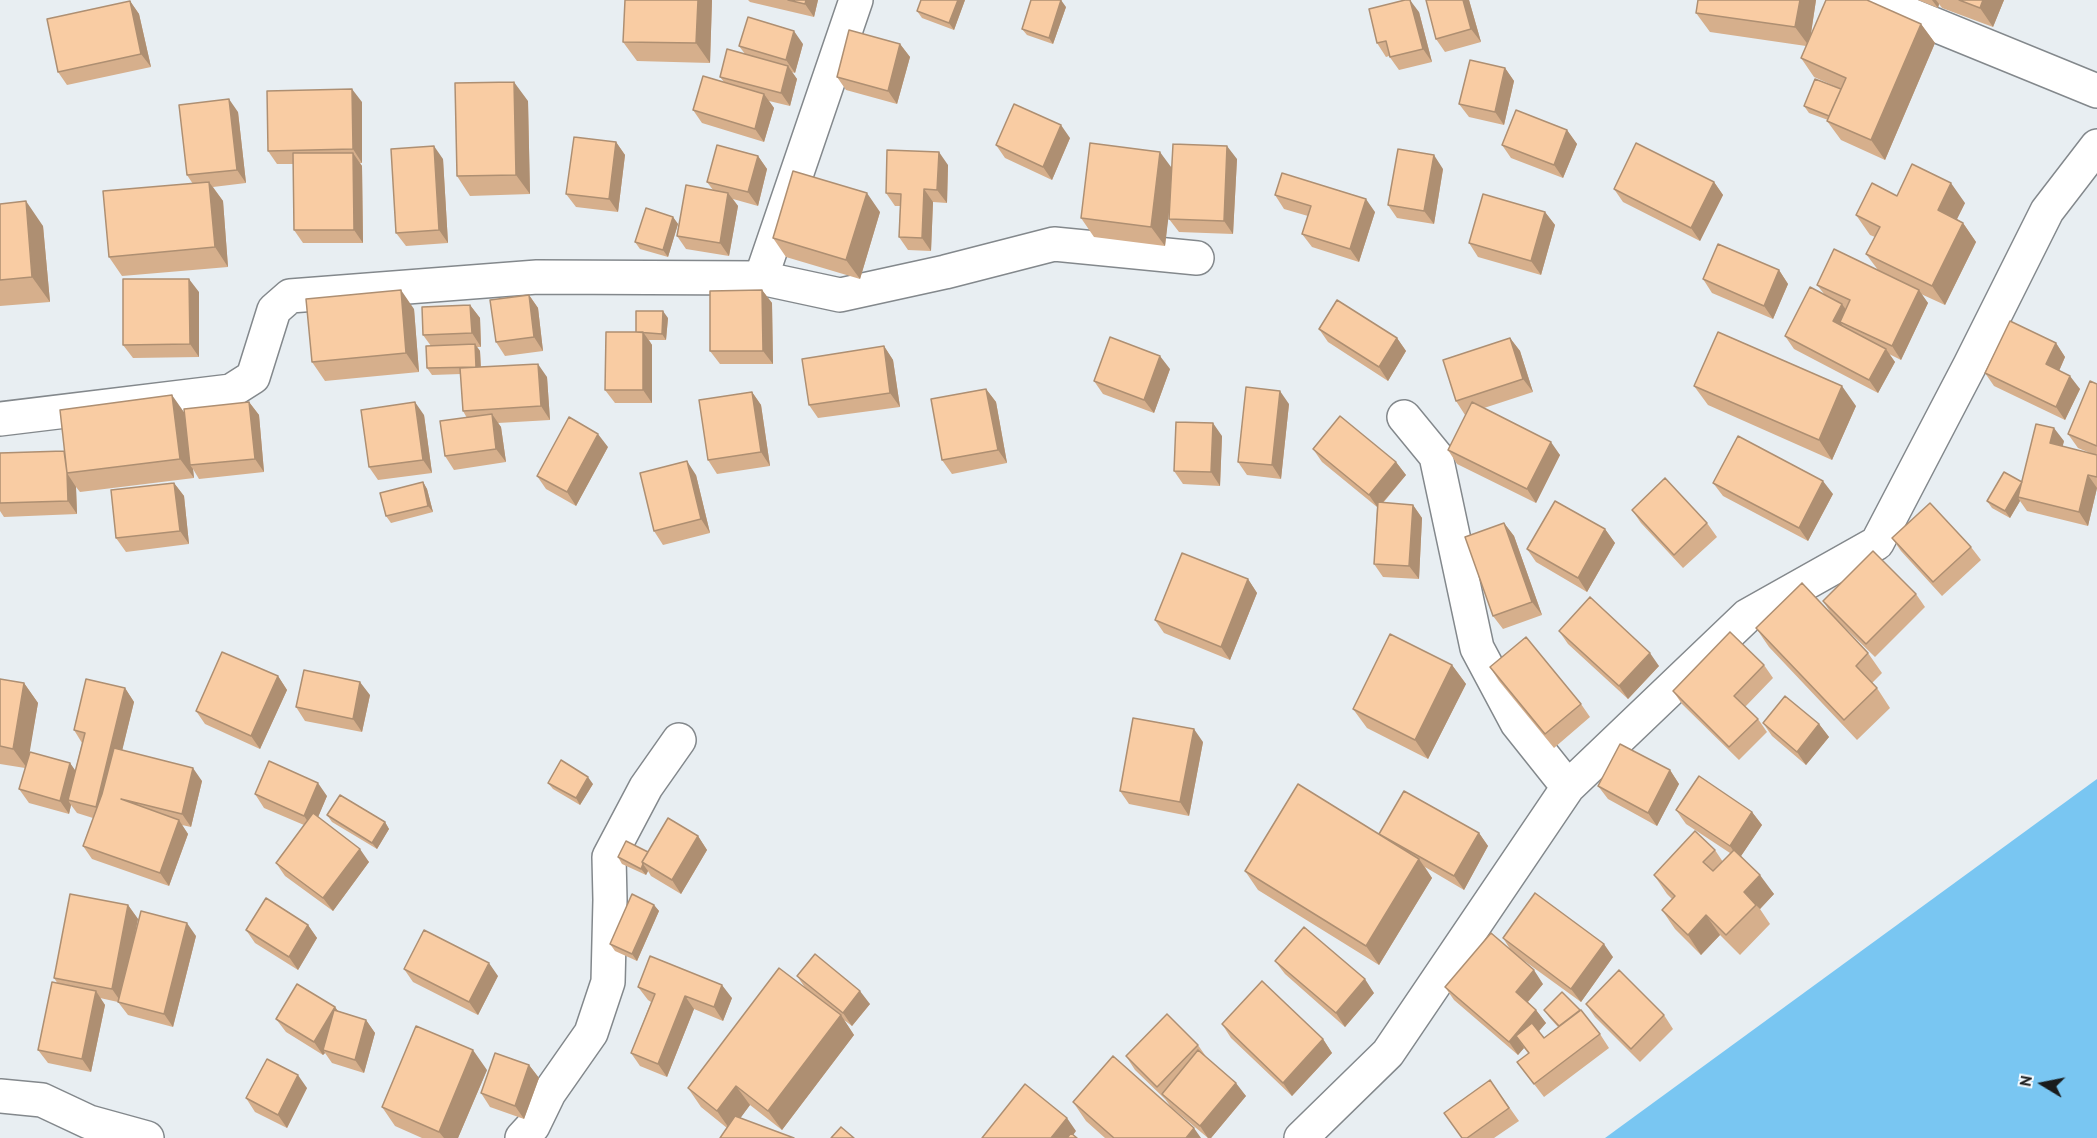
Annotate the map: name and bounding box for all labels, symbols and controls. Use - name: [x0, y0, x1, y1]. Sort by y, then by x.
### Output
- north arrow: [2013, 1054, 2073, 1114]
- text: N: [2015, 1074, 2036, 1088]

